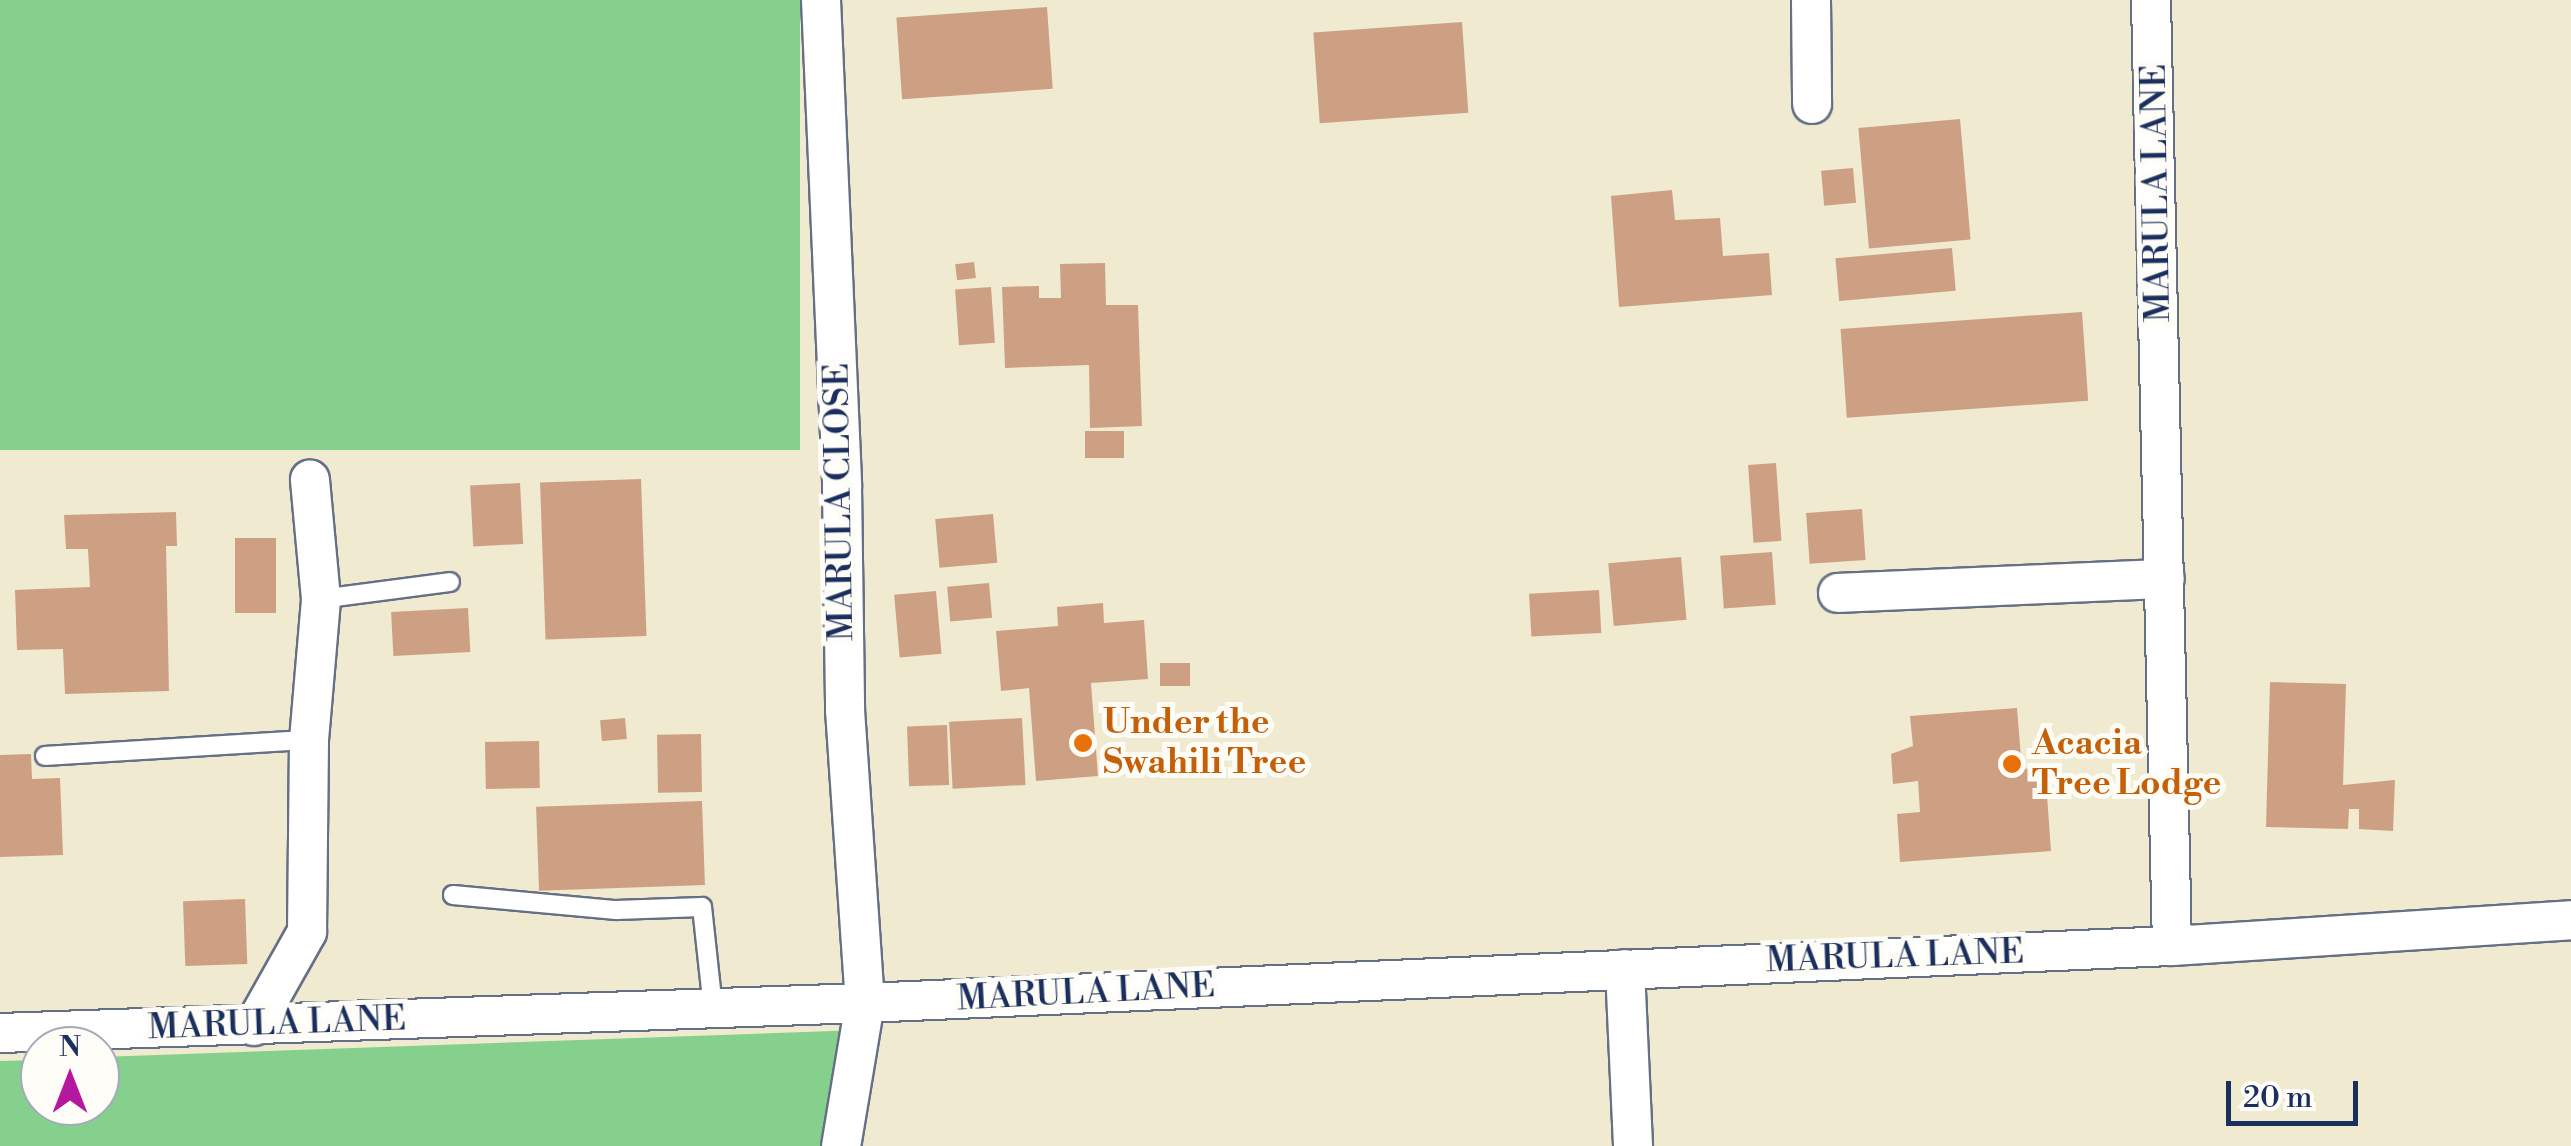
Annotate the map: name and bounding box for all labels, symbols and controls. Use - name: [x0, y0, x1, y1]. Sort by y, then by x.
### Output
- street label: MARULA LANE: [2134, 63, 2180, 323]
- street label: MARULA CLOSE: [817, 362, 863, 642]
- place label: Under the Swahili Tree: [1103, 702, 1306, 784]
- place label: Acacia Tree Lodge: [2032, 723, 2221, 805]
- marker: Under the Swahili Tree: [1072, 732, 1094, 754]
- marker: Acacia Tree Lodge: [2001, 753, 2023, 775]
- street label: MARULA LANE: [1765, 932, 2025, 982]
- street label: MARULA LANE: [956, 965, 1216, 1021]
- street label: MARULA LANE: [147, 999, 407, 1049]
- north arrow: [20, 1026, 120, 1126]
- text: N: [59, 1030, 81, 1065]
- scale bar: [2231, 1061, 2364, 1123]
- text: 20 m: [2243, 1079, 2312, 1117]

